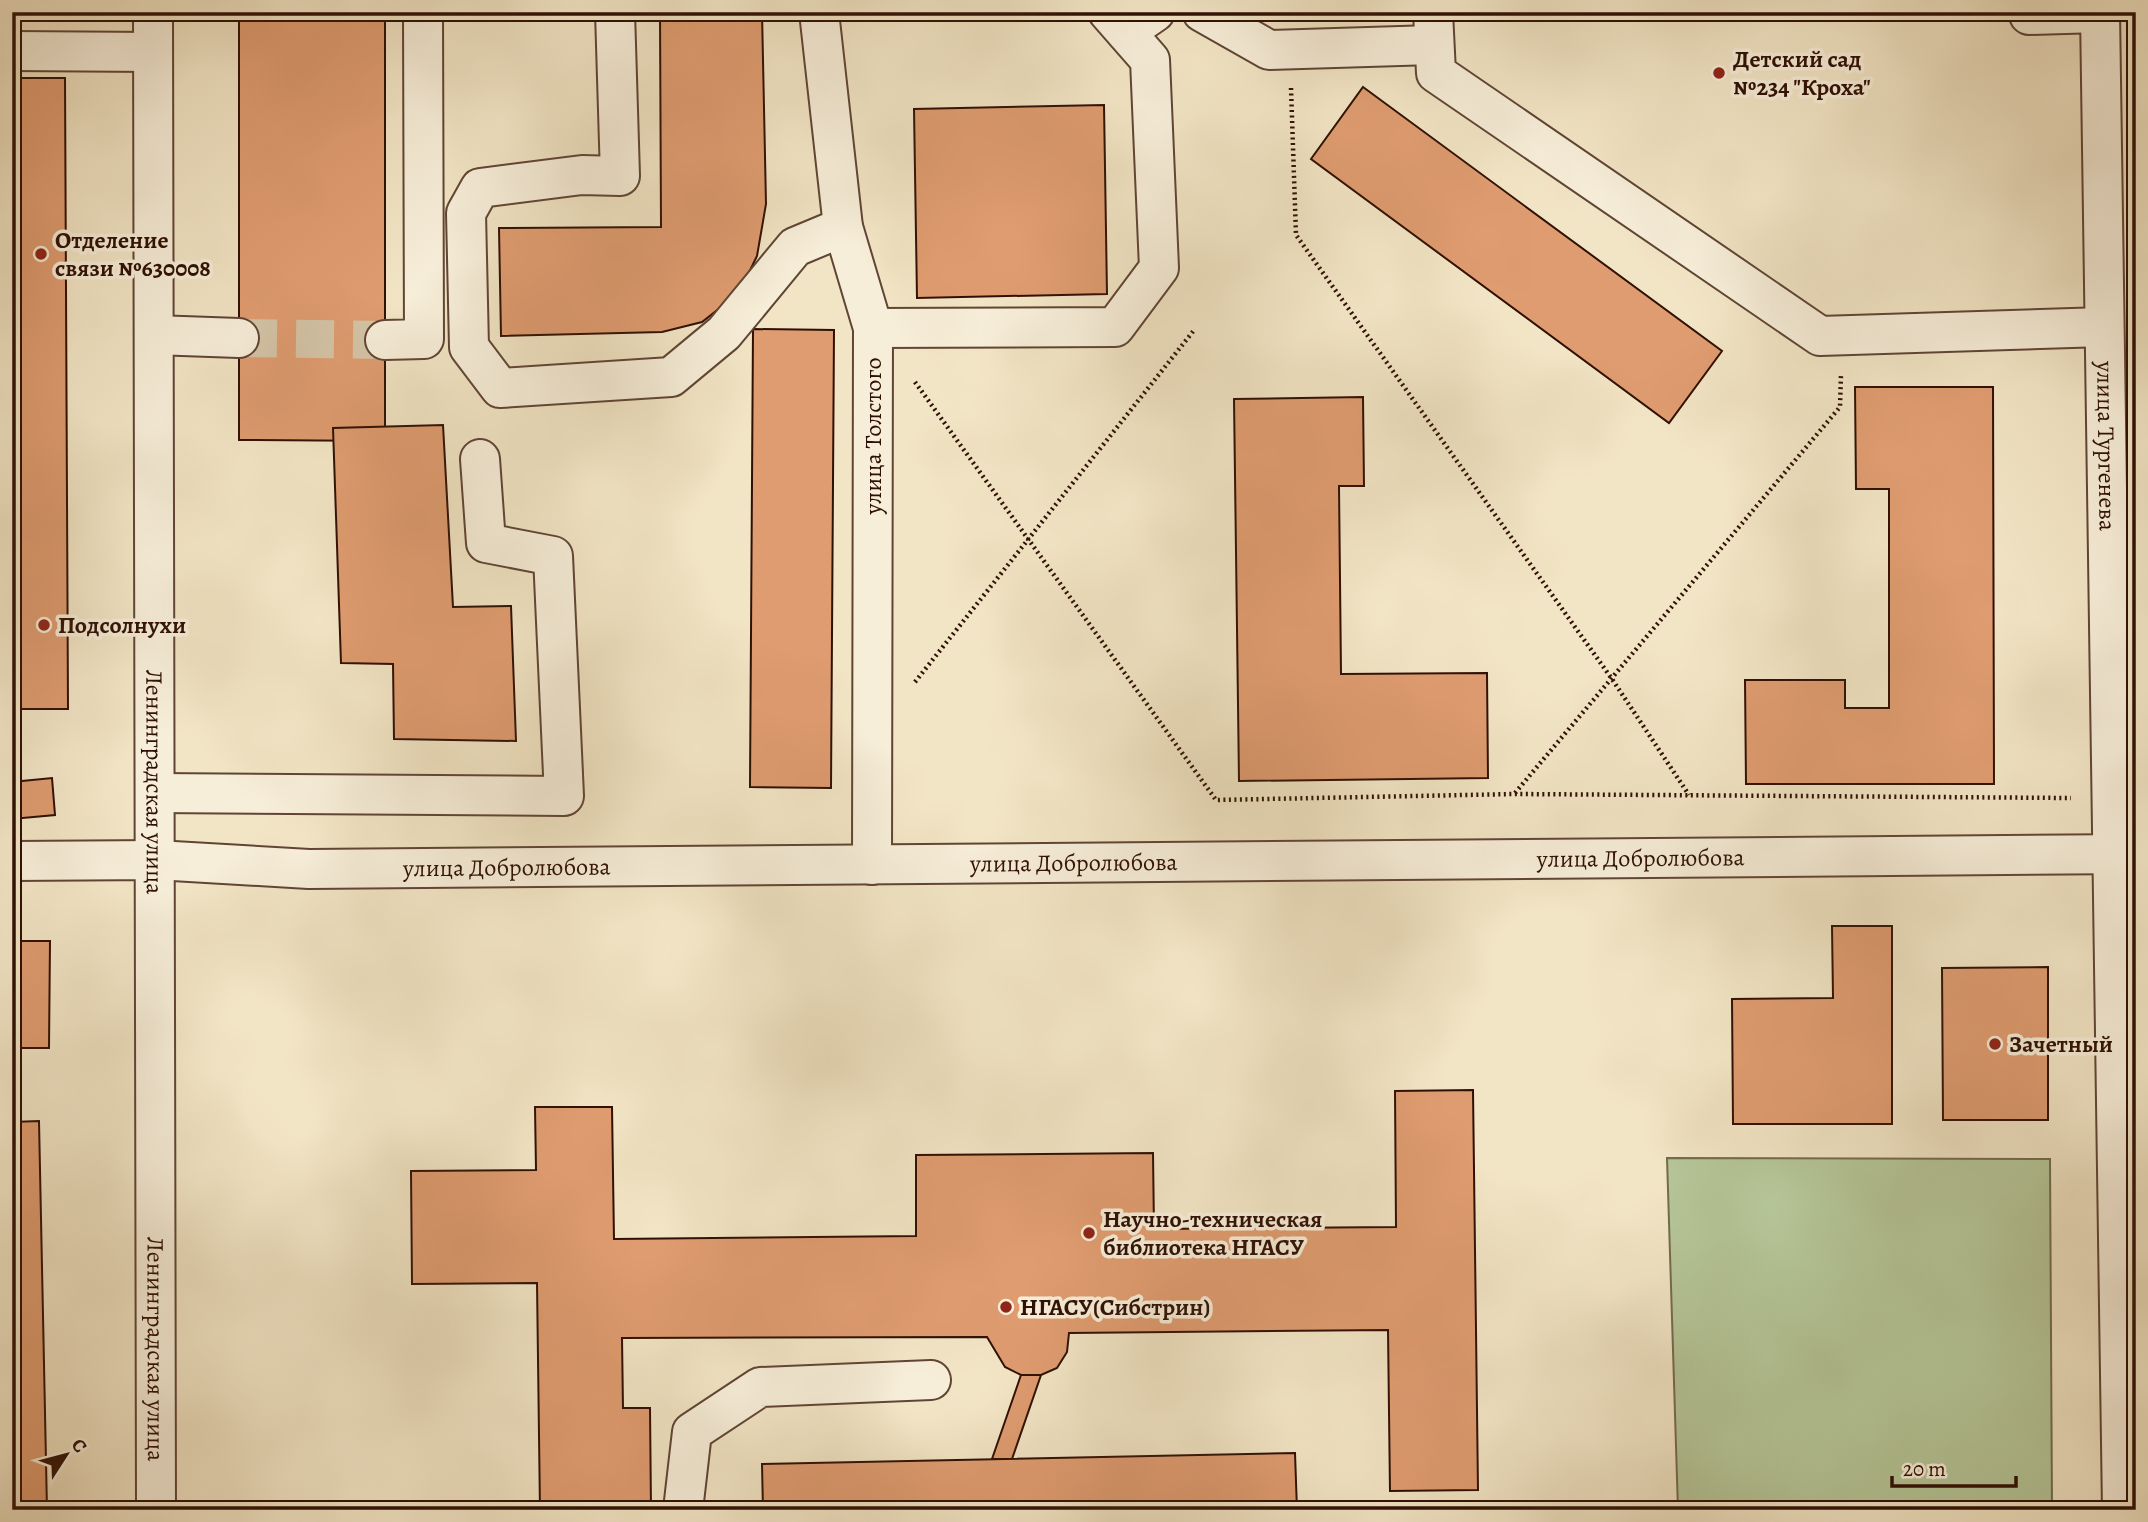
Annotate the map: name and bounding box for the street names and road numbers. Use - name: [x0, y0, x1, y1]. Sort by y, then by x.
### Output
- street label: улица Толстого: [857, 357, 889, 516]
- street label: улица Тургенева: [2089, 360, 2124, 531]
- street label: Ленинградская улица: [138, 670, 171, 894]
- street label: улица Добролюбова: [1536, 841, 1745, 875]
- street label: улица Добролюбова: [969, 846, 1178, 880]
- street label: улица Добролюбова: [402, 851, 611, 884]
- street label: Ленинградская улица: [139, 1237, 172, 1461]

